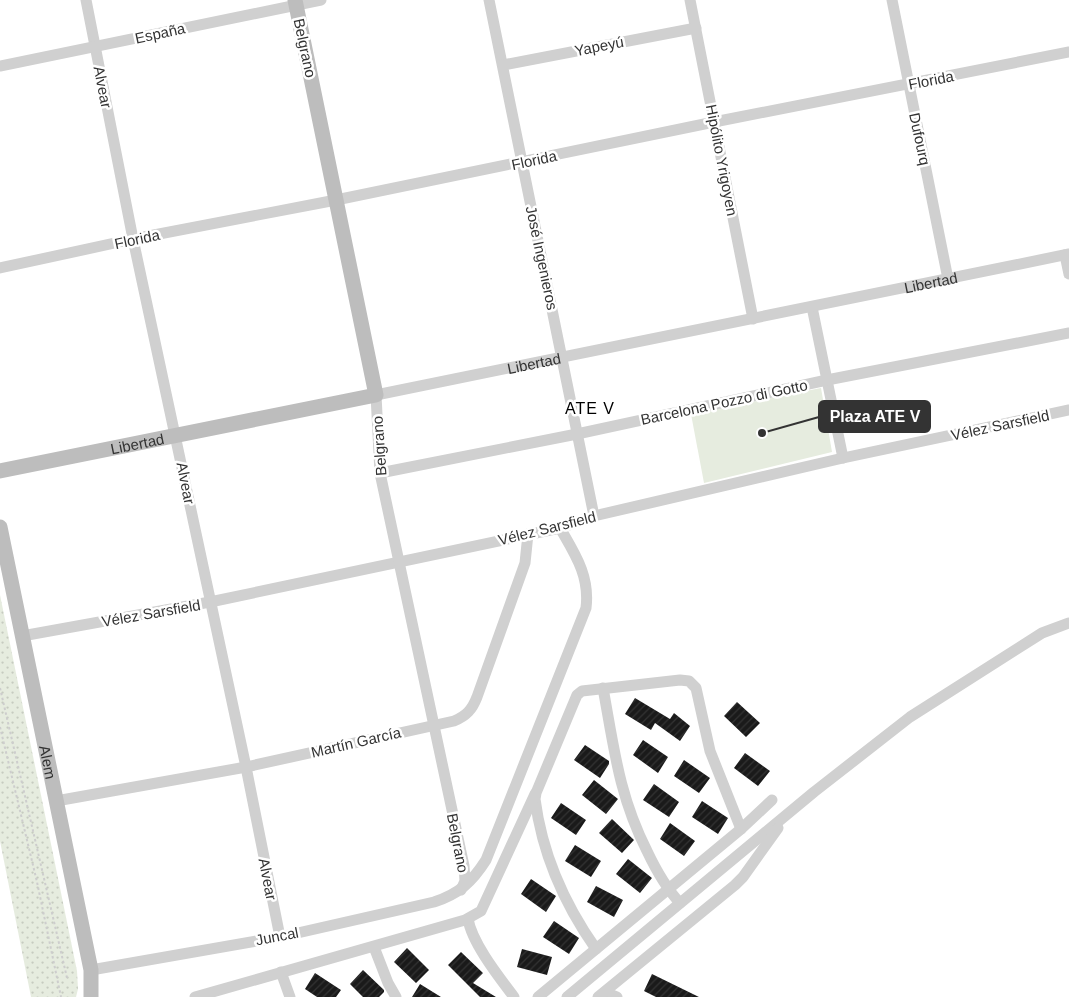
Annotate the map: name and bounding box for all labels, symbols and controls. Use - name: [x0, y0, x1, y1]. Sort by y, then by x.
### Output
- street label: Belgrano: [290, 17, 320, 79]
- street label: España: [133, 19, 187, 47]
- street label: Yapeyú: [573, 33, 625, 59]
- street label: Alvear: [91, 65, 115, 109]
- street label: Florida: [907, 67, 956, 93]
- street label: Hipólito Yrigoyen: [703, 103, 741, 217]
- street label: Dufourq: [906, 111, 934, 167]
- street label: Florida: [510, 147, 559, 173]
- street label: José Ingenieros: [523, 204, 561, 312]
- street label: Florida: [113, 226, 162, 252]
- street label: Libertad: [903, 268, 959, 296]
- street label: Libertad: [506, 349, 562, 377]
- street label: Barcelona Pozzo di Gotto: [639, 376, 809, 428]
- district label: ATE V: [565, 400, 615, 417]
- callout: Plaza ATE V: [819, 401, 930, 432]
- street label: Vélez Sarsfield: [949, 406, 1051, 444]
- text: Plaza ATE V: [830, 408, 921, 425]
- street label: Belgrano: [368, 415, 390, 477]
- street label: Libertad: [109, 430, 165, 457]
- street label: Alvear: [174, 461, 198, 505]
- street label: Vélez Sarsfield: [496, 508, 598, 548]
- street label: Vélez Sarsfield: [100, 596, 202, 630]
- street label: Martín García: [309, 723, 403, 761]
- street label: Alem: [37, 744, 60, 781]
- street label: Belgrano: [444, 812, 472, 874]
- street label: Alvear: [256, 857, 280, 901]
- street label: Juncal: [254, 924, 300, 948]

